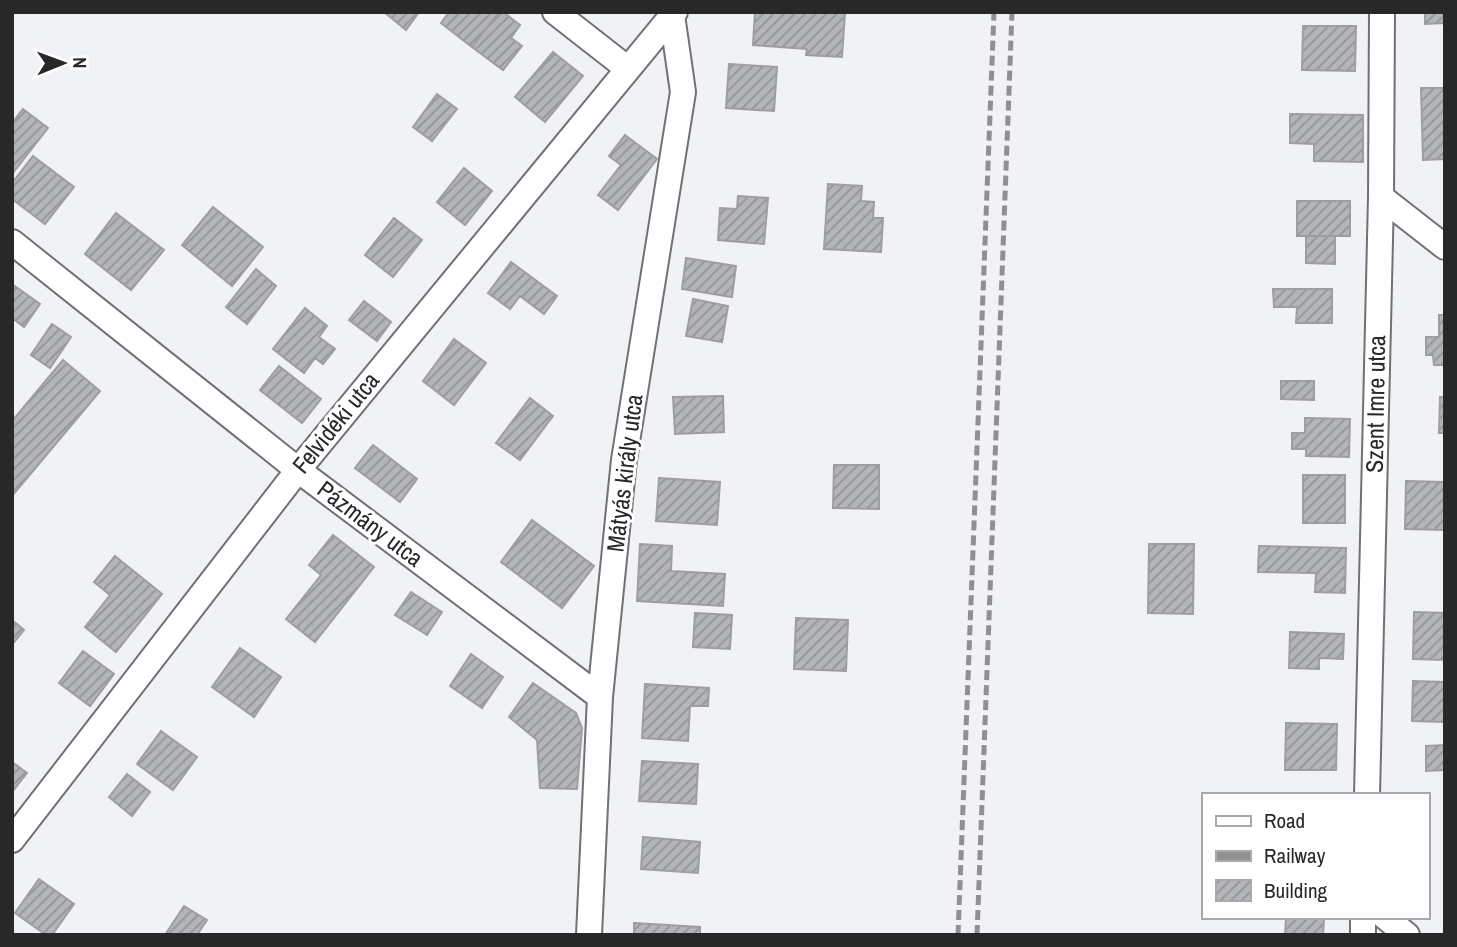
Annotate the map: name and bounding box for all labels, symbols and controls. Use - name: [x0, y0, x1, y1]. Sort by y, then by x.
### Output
- north arrow: [28, 28, 98, 98]
- text: N: [67, 57, 93, 69]
- street label: Szent Imre utca: [1358, 335, 1392, 473]
- street label: Felvidéki utca: [285, 365, 386, 480]
- street label: Mátyás király utca: [598, 392, 650, 554]
- street label: Pázmány utca: [311, 473, 430, 574]
- legend: [1202, 793, 1429, 919]
- text: Road: [1264, 806, 1305, 835]
- text: Railway: [1264, 841, 1326, 870]
- text: Building: [1264, 876, 1328, 905]

